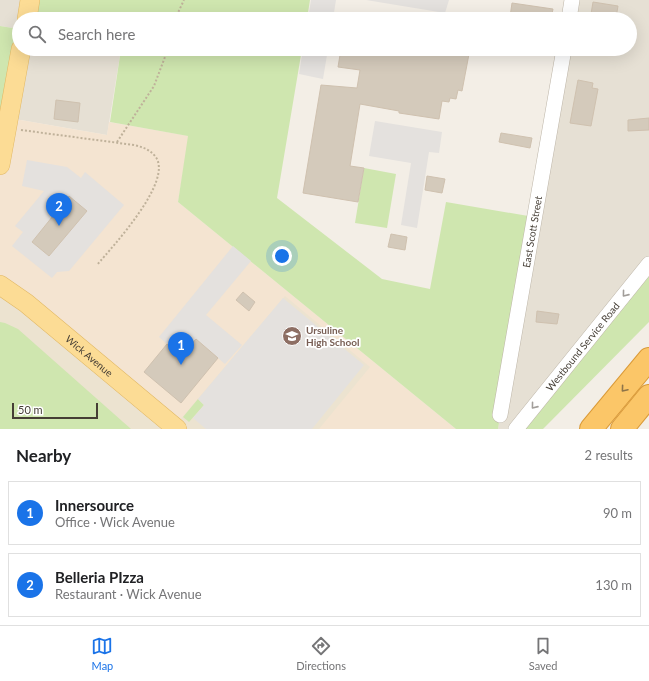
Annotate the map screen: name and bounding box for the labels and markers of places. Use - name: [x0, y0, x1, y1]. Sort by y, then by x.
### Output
- pin: 2: [46, 193, 72, 226]
- place label: Ursuline High School: [306, 324, 359, 348]
- school or university icon: Ursuline High School: [281, 325, 303, 347]
- pin: 1: [168, 332, 194, 365]

